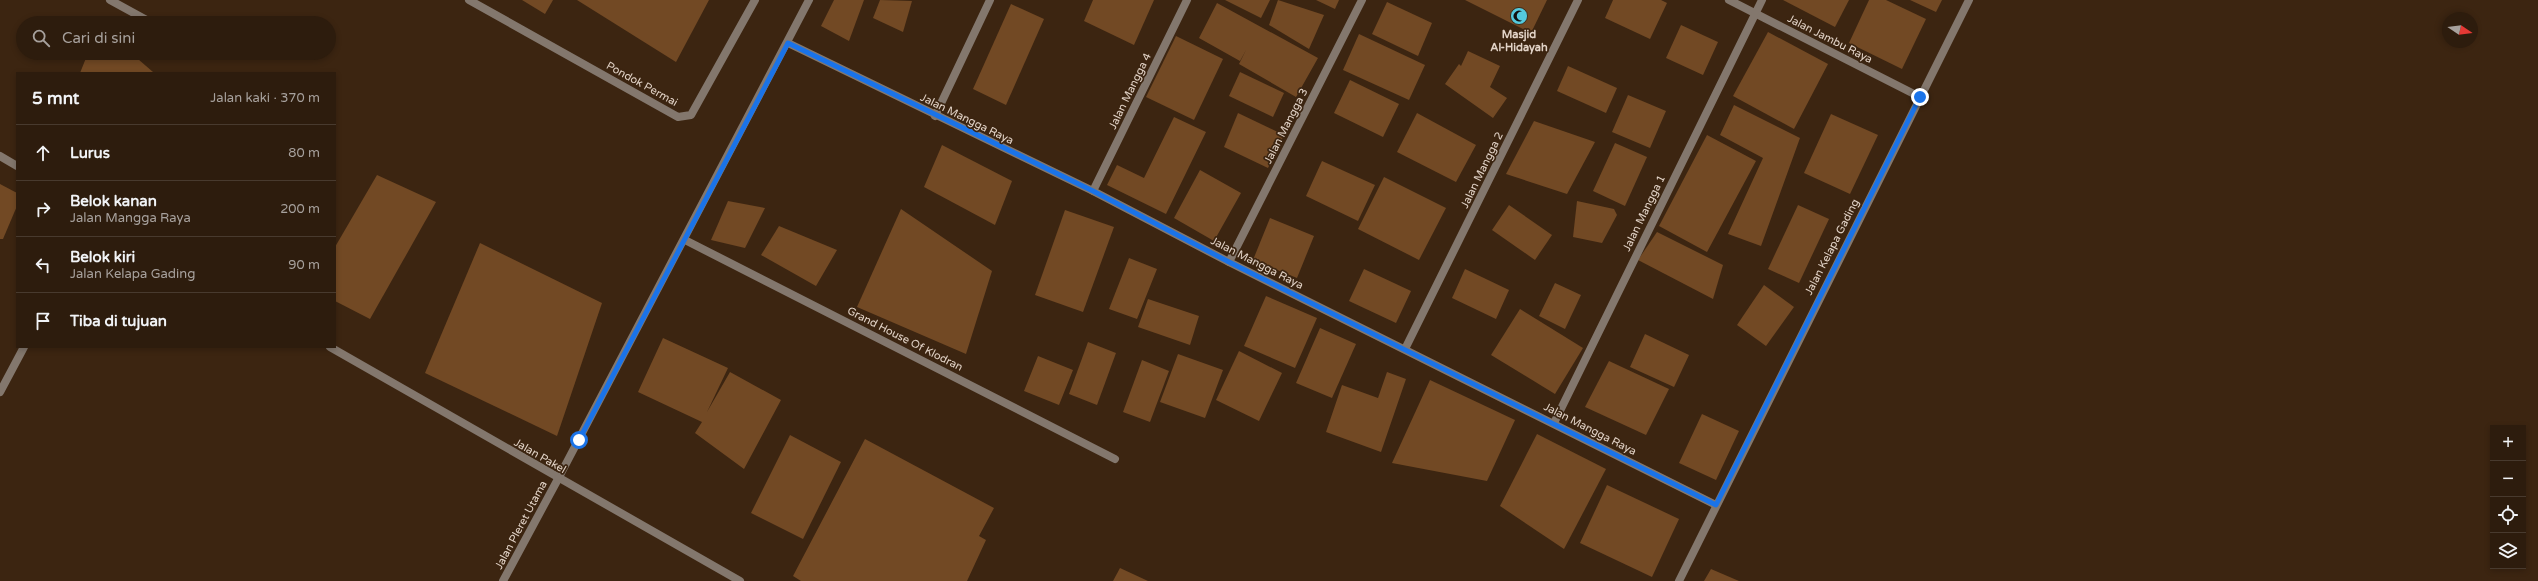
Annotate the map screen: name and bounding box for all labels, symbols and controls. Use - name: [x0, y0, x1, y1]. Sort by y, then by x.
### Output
- mosque icon: Masjid Al-Hidayah: [1509, 6, 1529, 26]
- street label: Jalan Jambu Raya: [1785, 12, 1875, 66]
- north arrow: [2442, 12, 2478, 48]
- search box: [16, 16, 336, 60]
- icon: search: [30, 27, 52, 49]
- place label: Masjid Al-Hidayah: [1490, 28, 1548, 55]
- text: Cari di sini: [62, 29, 135, 47]
- street label: Jalan Mangga 4: [1106, 51, 1154, 131]
- street label: Pondok Permai: [604, 59, 680, 109]
- street label: Jalan Mangga 3: [1261, 86, 1311, 166]
- text: 5 mnt: [32, 88, 79, 109]
- route end: [1911, 88, 1929, 106]
- text: Jalan kaki · 370 m: [210, 90, 320, 106]
- street label: Jalan Mangga Raya: [918, 91, 1016, 147]
- street label: Jalan Mangga 2: [1458, 130, 1506, 210]
- icon: ahead: [32, 142, 54, 164]
- text: Lurus: [70, 144, 110, 162]
- text: 80 m: [288, 145, 320, 161]
- street label: Jalan Mangga 1: [1620, 173, 1668, 253]
- text: Belok kanan: [70, 192, 157, 210]
- street label: Jalan Kelapa Gading: [1802, 197, 1862, 297]
- icon: right: [32, 198, 54, 220]
- text: 200 m: [280, 201, 320, 217]
- text: Jalan Mangga Raya: [70, 210, 191, 226]
- street label: Jalan Mangga Raya: [1209, 234, 1305, 292]
- text: Belok kiri: [70, 248, 135, 266]
- icon: left: [32, 254, 54, 276]
- text: 90 m: [288, 257, 320, 273]
- text: Jalan Kelapa Gading: [70, 266, 195, 282]
- street label: Grand House Of Klodran: [845, 304, 965, 374]
- icon: arrive: [32, 310, 54, 332]
- text: Tiba di tujuan: [70, 312, 167, 330]
- street label: Jalan Mangga Raya: [1542, 400, 1638, 458]
- map controls: [2490, 425, 2526, 569]
- button: +: [2490, 425, 2526, 461]
- route start: [570, 431, 588, 449]
- street label: Jalan Pakel: [512, 436, 568, 476]
- button: −: [2490, 461, 2526, 497]
- street label: Jalan Pleret Utama: [492, 479, 550, 571]
- button: locate: [2490, 497, 2526, 533]
- button: layers: [2490, 533, 2526, 569]

